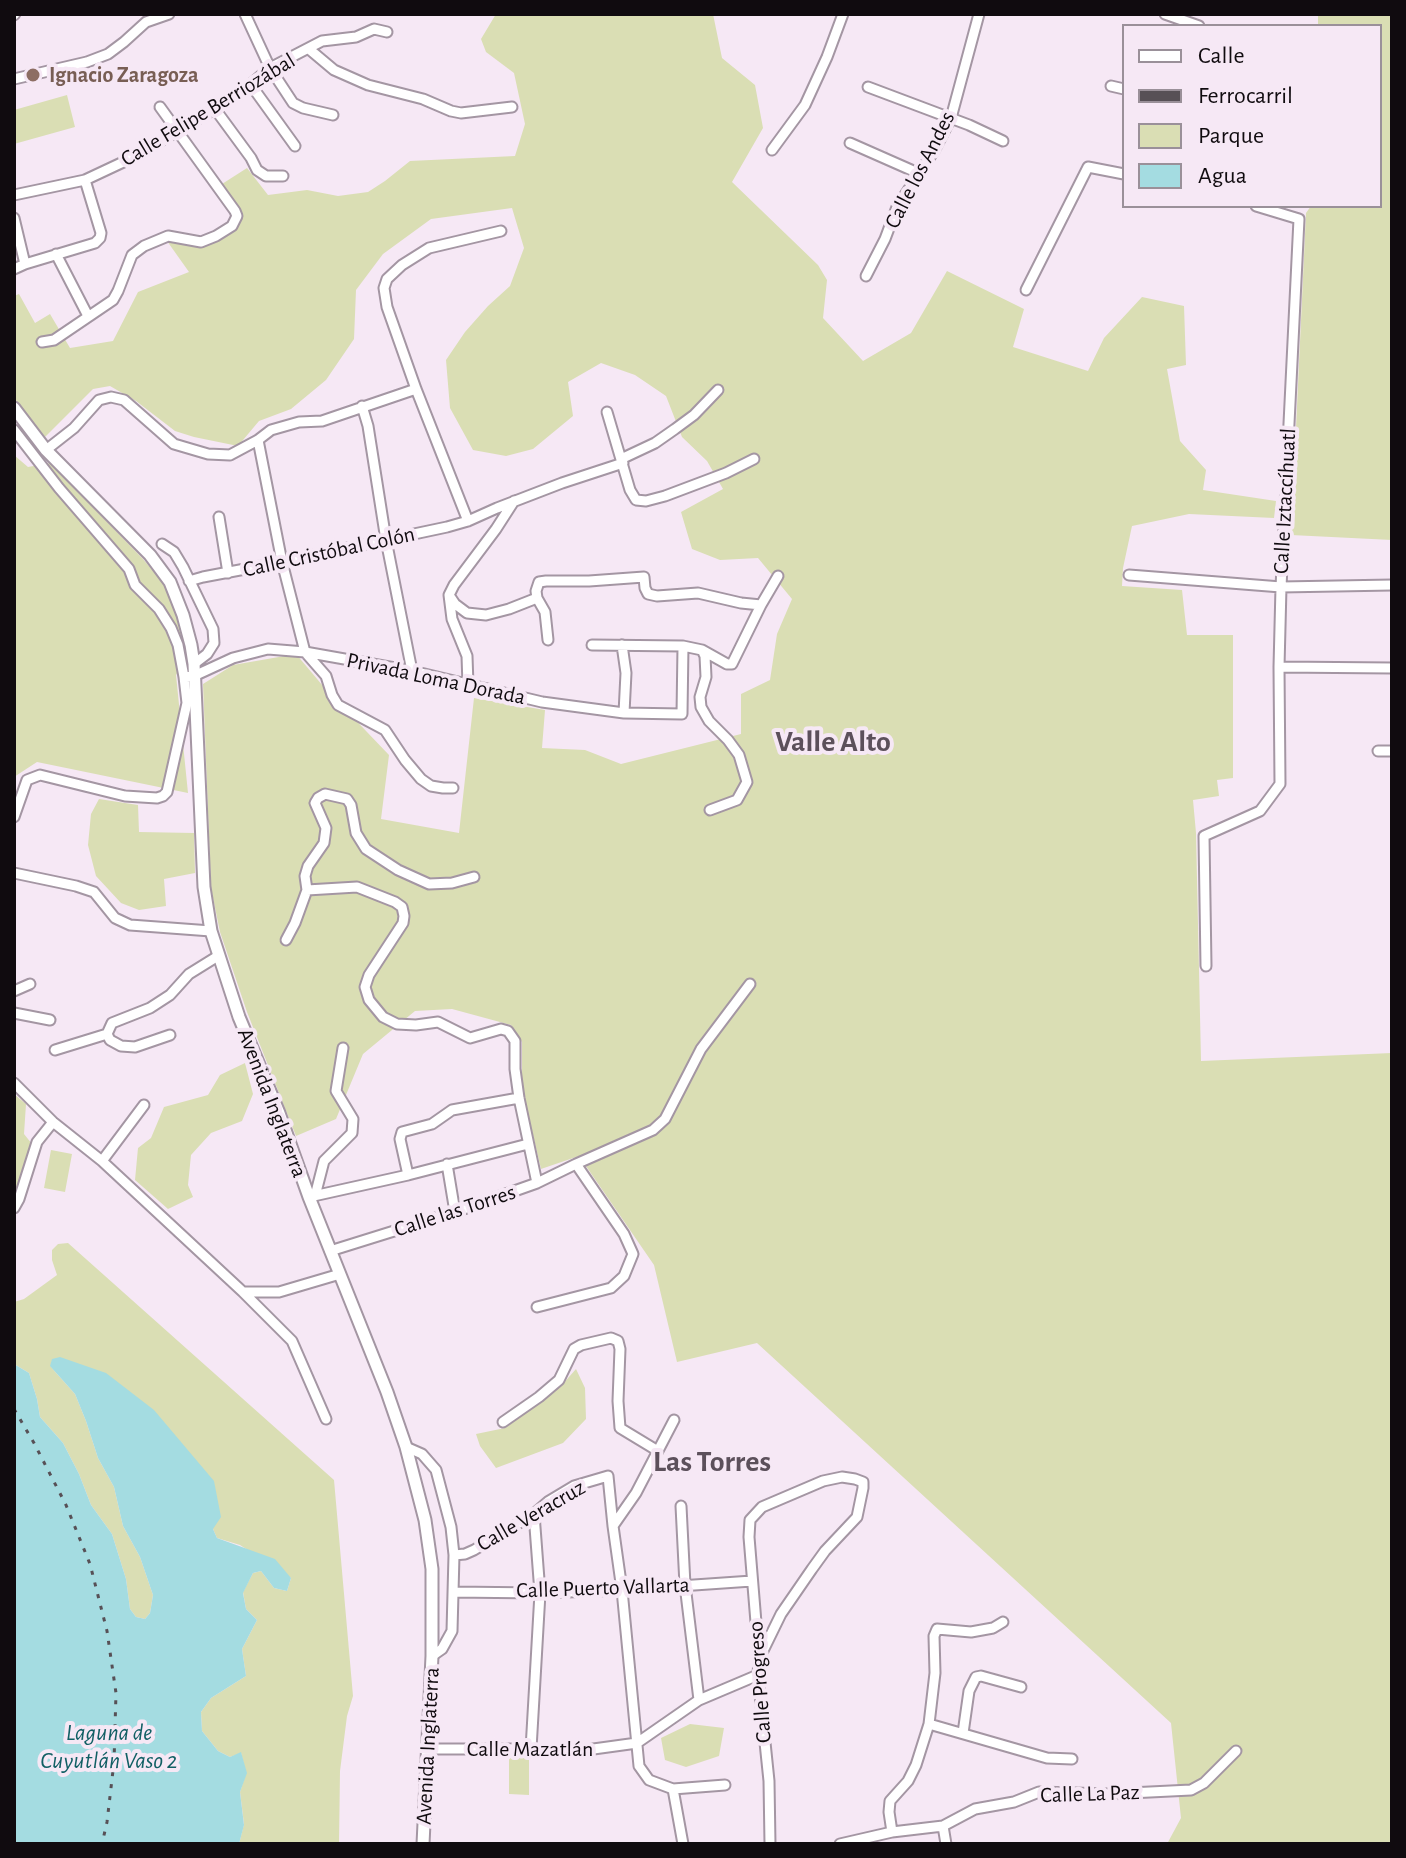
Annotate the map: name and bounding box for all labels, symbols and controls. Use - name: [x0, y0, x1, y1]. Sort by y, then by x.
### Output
- legend: [1122, 24, 1382, 208]
- text: Calle: [1198, 44, 1245, 68]
- street label: Calle Felipe Berriozábal: [116, 47, 300, 173]
- place label: Ignacio Zaragoza: [49, 62, 199, 88]
- marker: Ignacio Zaragoza: [24, 66, 42, 84]
- text: Ferrocarril: [1198, 84, 1293, 108]
- street label: Calle los Andes: [879, 107, 961, 233]
- text: Parque: [1198, 124, 1264, 148]
- text: Agua: [1198, 164, 1247, 188]
- street label: Calle Iztaccíhuatl: [1268, 427, 1302, 575]
- street label: Calle Cristóbal Colón: [241, 521, 417, 583]
- street label: Privada Loma Dorada: [344, 647, 528, 711]
- district label: Valle Alto: [775, 724, 891, 760]
- street label: Avenida Inglaterra: [231, 1025, 313, 1181]
- street label: Calle las Torres: [391, 1179, 519, 1243]
- district label: Las Torres: [653, 1444, 771, 1480]
- street label: Calle Veracruz: [472, 1474, 590, 1558]
- street label: Calle Puerto Vallarta: [516, 1572, 690, 1604]
- street label: Calle Progreso: [743, 1620, 777, 1744]
- street label: Avenida Inglaterra: [411, 1667, 445, 1825]
- water label: Laguna de Cuyutlán Vaso 2: [40, 1719, 178, 1775]
- street label: Calle Mazatlán: [467, 1736, 593, 1762]
- street label: Calle La Paz: [1040, 1779, 1140, 1809]

